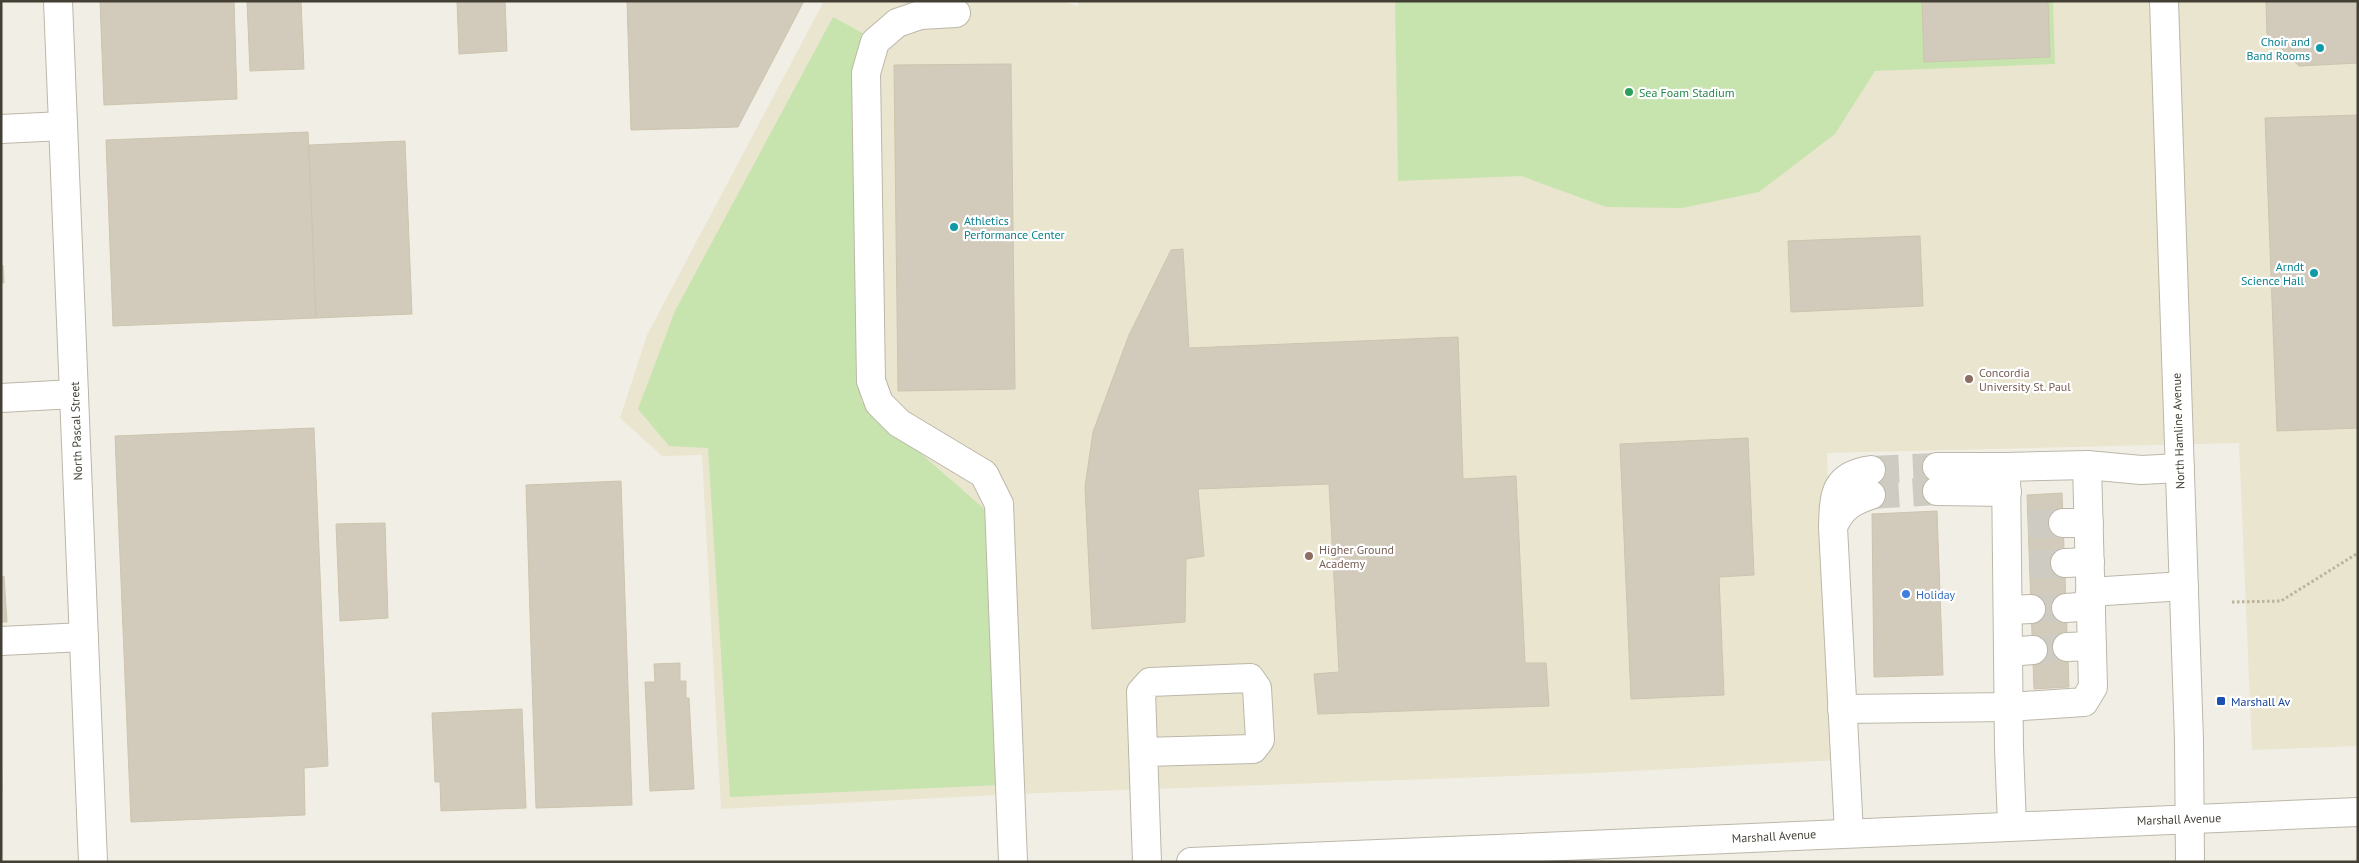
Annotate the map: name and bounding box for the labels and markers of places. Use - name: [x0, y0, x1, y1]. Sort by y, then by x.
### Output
- place label: Choir and Band Rooms: [2247, 34, 2310, 63]
- marker: Choir and Band Rooms: [2314, 42, 2326, 54]
- place label: Sea Foam Stadium: [1639, 85, 1734, 100]
- marker: Sea Foam Stadium: [1623, 86, 1635, 98]
- place label: Athletics Performance Center: [964, 213, 1065, 242]
- marker: Athletics Performance Center: [948, 221, 960, 233]
- place label: Arndt Science Hall: [2241, 259, 2304, 288]
- marker: Arndt Science Hall: [2308, 267, 2320, 279]
- place label: Concordia University St. Paul: [1979, 365, 2071, 394]
- marker: Concordia University St. Paul: [1963, 373, 1975, 385]
- place label: Higher Ground Academy: [1319, 542, 1394, 571]
- marker: Higher Ground Academy: [1303, 550, 1315, 562]
- place label: Holiday: [1916, 587, 1956, 602]
- marker: Holiday: [1900, 588, 1912, 600]
- place label: Marshall Av: [2231, 694, 2291, 709]
- marker: Marshall Av: [2215, 695, 2227, 707]

